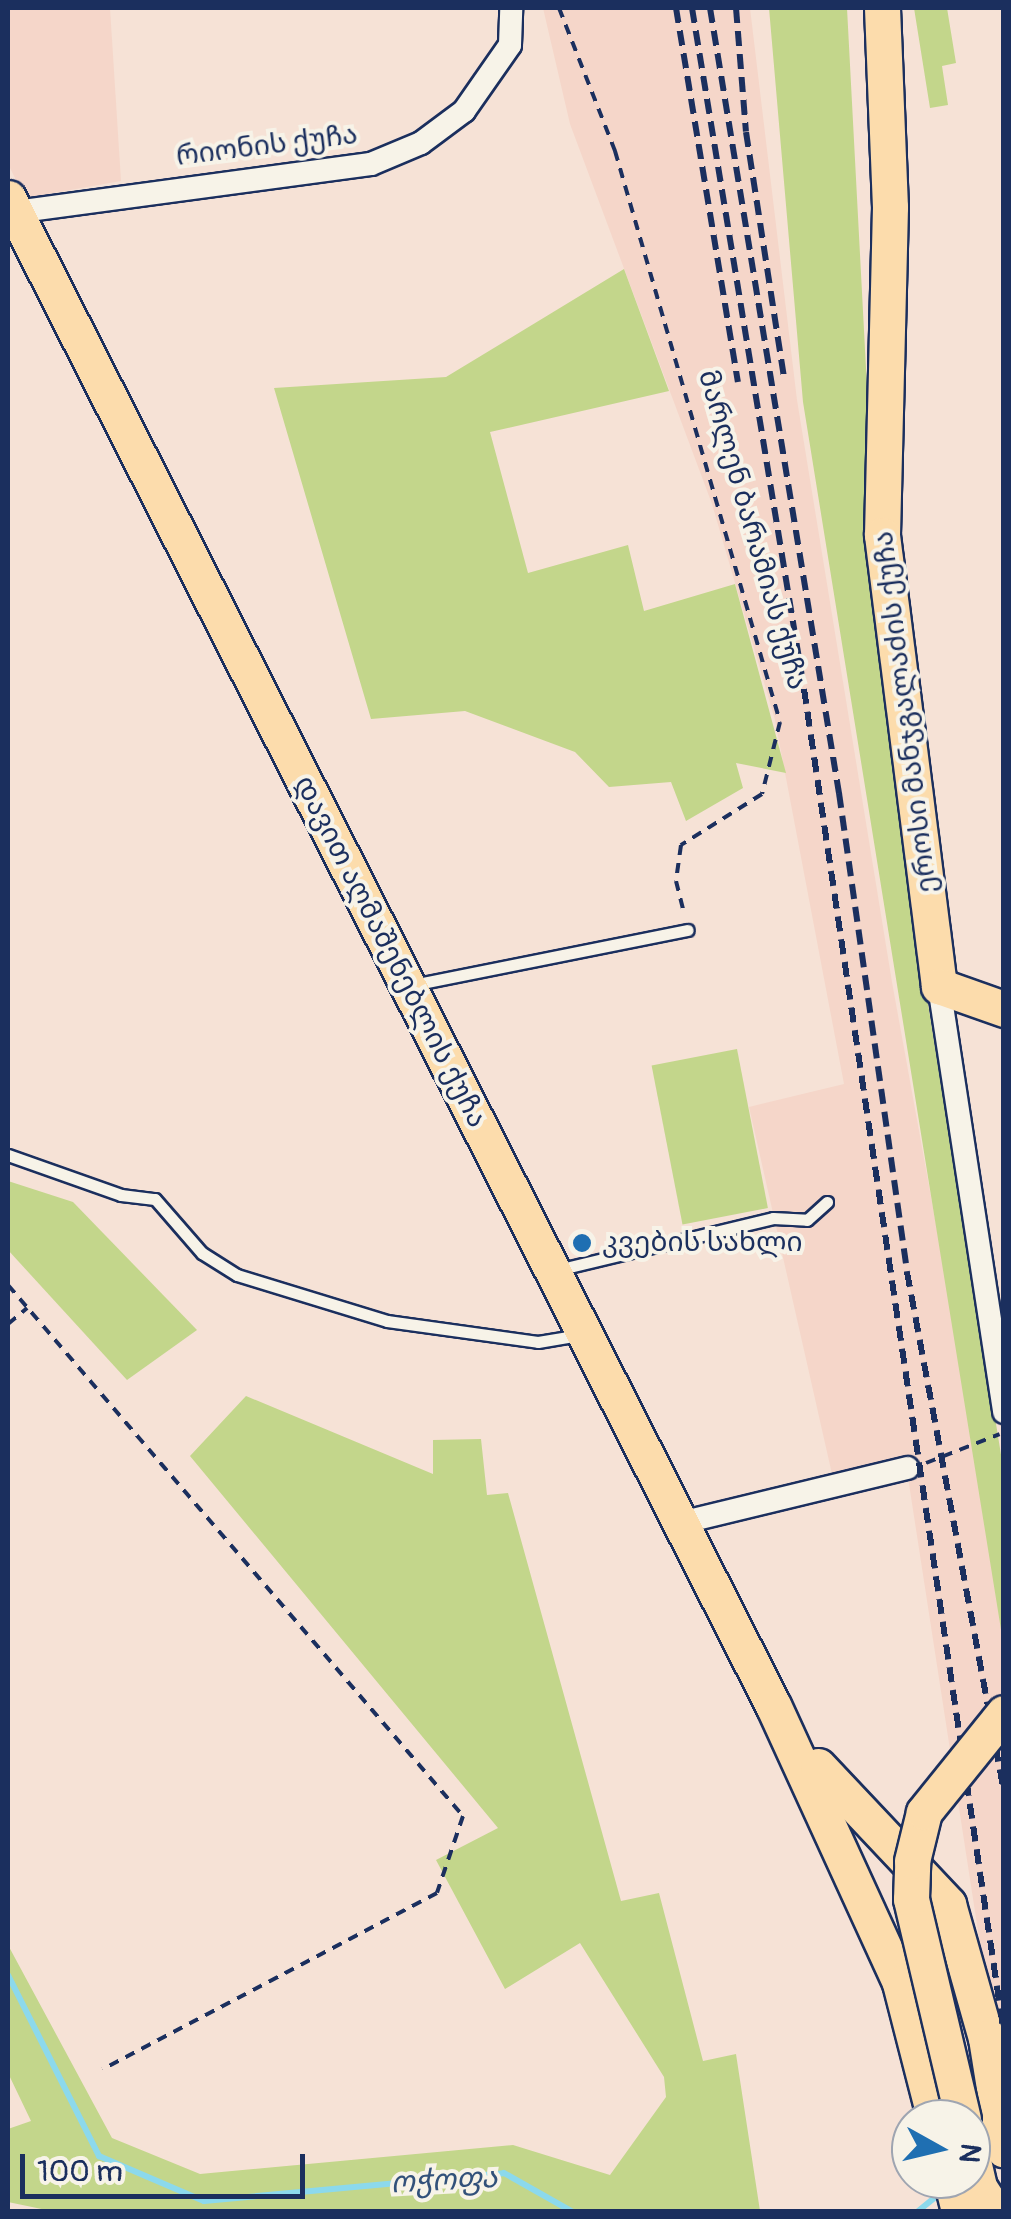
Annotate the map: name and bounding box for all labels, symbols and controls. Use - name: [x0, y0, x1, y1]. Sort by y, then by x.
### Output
- street label: რიონის ქუჩა: [174, 118, 360, 174]
- street label: მარლენ ბარამიას ქუჩა: [690, 366, 814, 694]
- street label: ეროსი მანჯგალაძის ქუჩა: [867, 529, 945, 895]
- street label: დავით აღმაშენებლის ქუჩა: [286, 771, 494, 1133]
- place label: კვების სახლი: [602, 1226, 802, 1260]
- marker: კვების სახლი: [571, 1232, 593, 1254]
- north arrow: [891, 2099, 991, 2199]
- scale bar: [25, 2134, 310, 2196]
- text: N: [951, 2141, 988, 2165]
- text: 100 m: [37, 2153, 123, 2190]
- water label: ოჭოფა: [390, 2160, 498, 2202]

